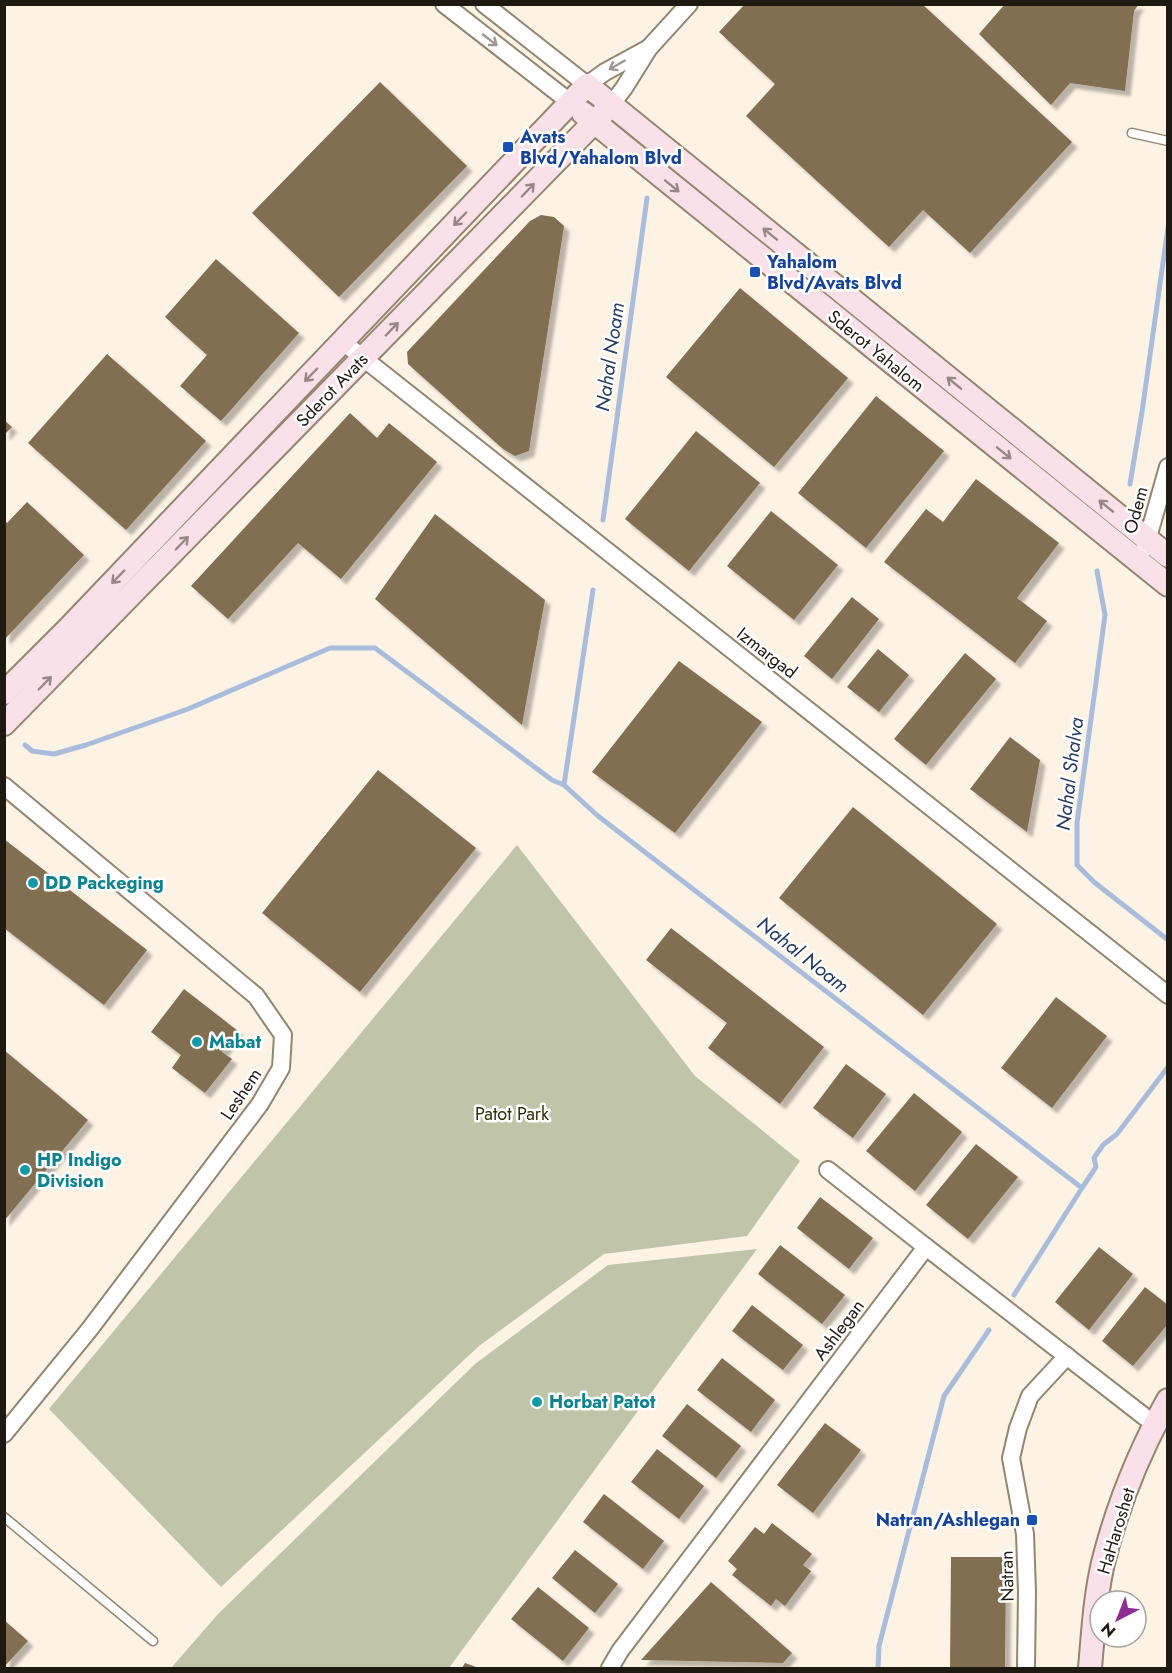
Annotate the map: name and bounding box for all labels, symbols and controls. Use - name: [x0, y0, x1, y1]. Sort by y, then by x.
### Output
- one-way arrow: [482, 34, 498, 47]
- one-way arrow: [609, 60, 626, 72]
- place label: Avats Blvd/Yahalom Blvd: [519, 124, 682, 171]
- marker: Avats Blvd/Yahalom Blvd: [501, 140, 515, 154]
- one-way arrow: [664, 179, 679, 193]
- one-way arrow: [521, 182, 536, 197]
- one-way arrow: [453, 211, 467, 226]
- one-way arrow: [762, 227, 778, 240]
- place label: Yahalom Blvd/Avats Blvd: [766, 249, 902, 296]
- marker: Yahalom Blvd/Avats Blvd: [748, 265, 762, 279]
- water label: Nahal Noam: [588, 301, 632, 413]
- street label: Sderot Yahalom: [822, 304, 930, 398]
- one-way arrow: [385, 322, 399, 337]
- street label: Sderot Avats: [290, 347, 374, 433]
- one-way arrow: [304, 368, 318, 383]
- one-way arrow: [947, 376, 962, 390]
- one-way arrow: [996, 447, 1012, 460]
- street label: Odem: [1117, 484, 1155, 536]
- one-way arrow: [1098, 499, 1114, 512]
- one-way arrow: [175, 536, 189, 551]
- one-way arrow: [111, 569, 125, 584]
- street label: Izmargad: [731, 621, 803, 685]
- one-way arrow: [38, 675, 53, 690]
- water label: Nahal Shalva: [1049, 716, 1091, 832]
- place label: DD Packeging: [45, 870, 164, 896]
- marker: DD Packeging: [26, 876, 40, 890]
- water label: Nahal Noam: [751, 910, 855, 1000]
- place label: Mabat: [209, 1029, 262, 1055]
- marker: Mabat: [190, 1035, 204, 1049]
- street label: Leshem: [214, 1063, 268, 1125]
- park label: Patot Park: [475, 1101, 549, 1127]
- place label: HP Indigo Division: [37, 1147, 122, 1194]
- marker: HP Indigo Division: [18, 1163, 32, 1177]
- street label: Ashlegan: [807, 1294, 871, 1366]
- place label: Horbat Patot: [549, 1389, 656, 1415]
- marker: Horbat Patot: [530, 1395, 544, 1409]
- street label: HaHaroshet: [1091, 1484, 1142, 1577]
- place label: Natran/Ashlegan: [876, 1507, 1020, 1533]
- marker: Natran/Ashlegan: [1025, 1513, 1039, 1527]
- street label: Natran: [994, 1550, 1020, 1602]
- north arrow: [1088, 1589, 1148, 1649]
- text: N: [1096, 1617, 1121, 1643]

